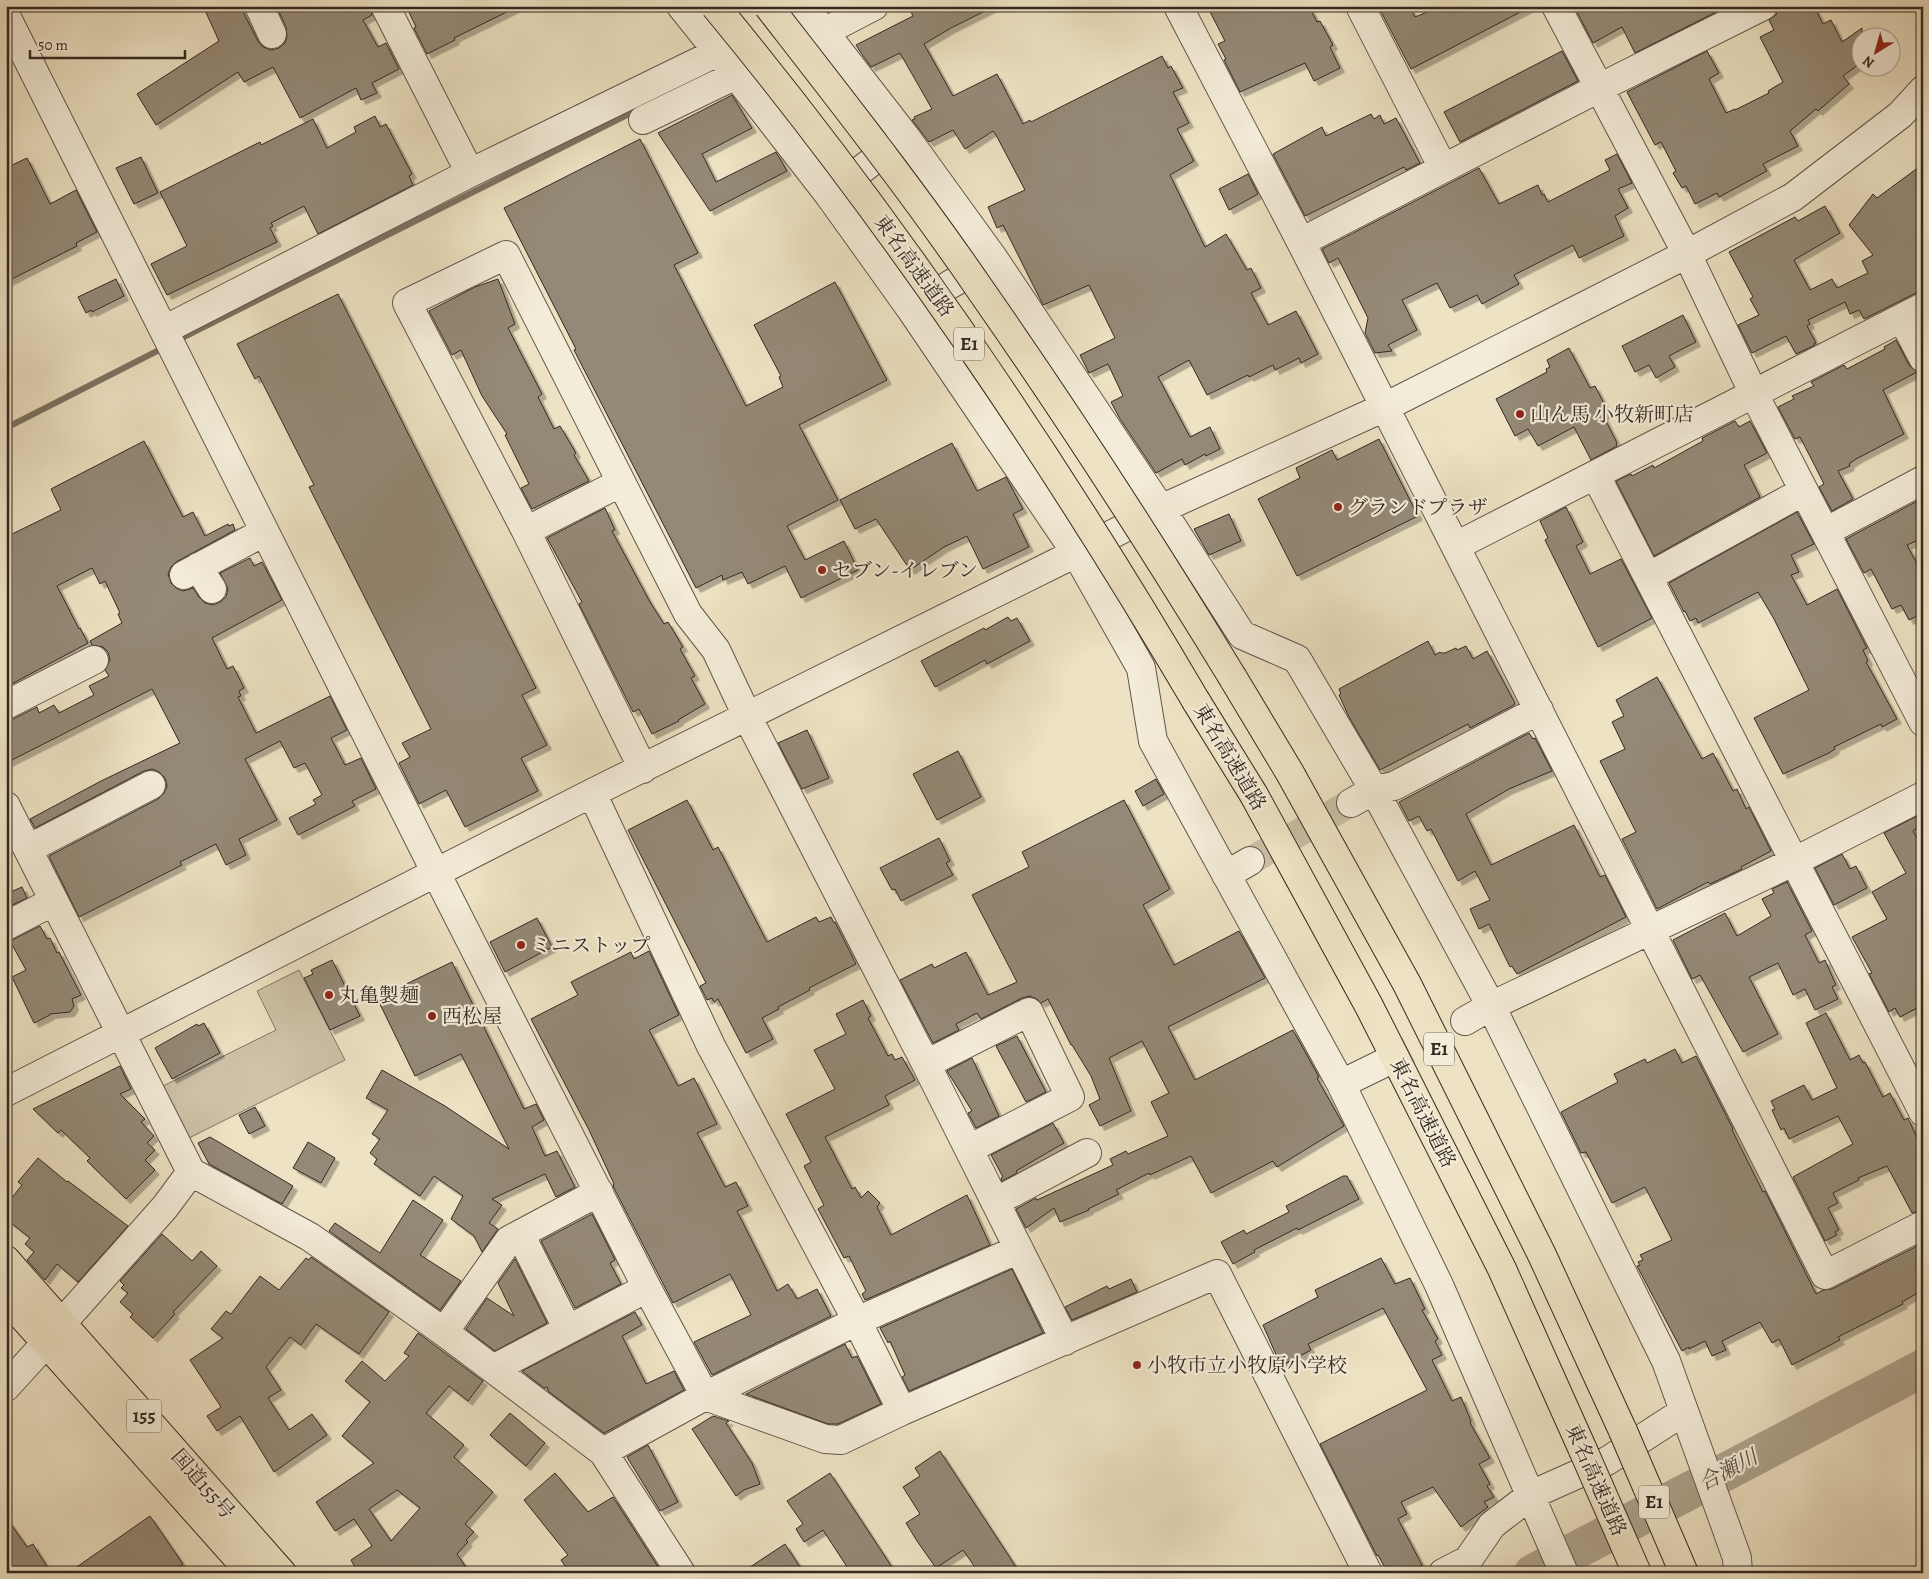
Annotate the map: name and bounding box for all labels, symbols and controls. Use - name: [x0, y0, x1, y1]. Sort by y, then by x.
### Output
- scale bar: [30, 28, 185, 60]
- north arrow: [1852, 28, 1902, 78]
- text: 50 m: [38, 35, 68, 55]
- text: N: [1859, 51, 1878, 73]
- street label: 東名高速道路: [868, 210, 960, 322]
- road number: E1: [954, 328, 984, 360]
- place label: 山ん馬 小牧新町店: [1530, 401, 1694, 428]
- marker: 山ん馬 小牧新町店: [1514, 408, 1526, 420]
- place label: グランドプラザ: [1348, 494, 1487, 521]
- marker: グランドプラザ: [1332, 501, 1344, 513]
- place label: セブン-イレブン: [832, 557, 978, 584]
- marker: セブン-イレブン: [816, 564, 828, 576]
- street label: 東名高速道路: [1188, 699, 1272, 815]
- place label: ミニストップ: [531, 932, 650, 959]
- marker: ミニストップ: [515, 939, 527, 951]
- place label: 丸亀製麺: [339, 982, 419, 1009]
- marker: 丸亀製麺: [323, 989, 335, 1001]
- place label: 西松屋: [442, 1003, 502, 1030]
- marker: 西松屋: [426, 1010, 438, 1022]
- road number: E1: [1424, 1032, 1454, 1066]
- street label: 東名高速道路: [1384, 1053, 1462, 1173]
- place label: 小牧市立小牧原小学校: [1147, 1352, 1347, 1379]
- marker: 小牧市立小牧原小学校: [1131, 1359, 1143, 1371]
- road number: 155: [126, 1400, 162, 1432]
- street label: 東名高速道路: [1559, 1420, 1633, 1540]
- water label: 合瀬川: [1694, 1442, 1764, 1497]
- street label: 国道155号: [165, 1443, 241, 1525]
- road number: E1: [1639, 1485, 1669, 1518]

